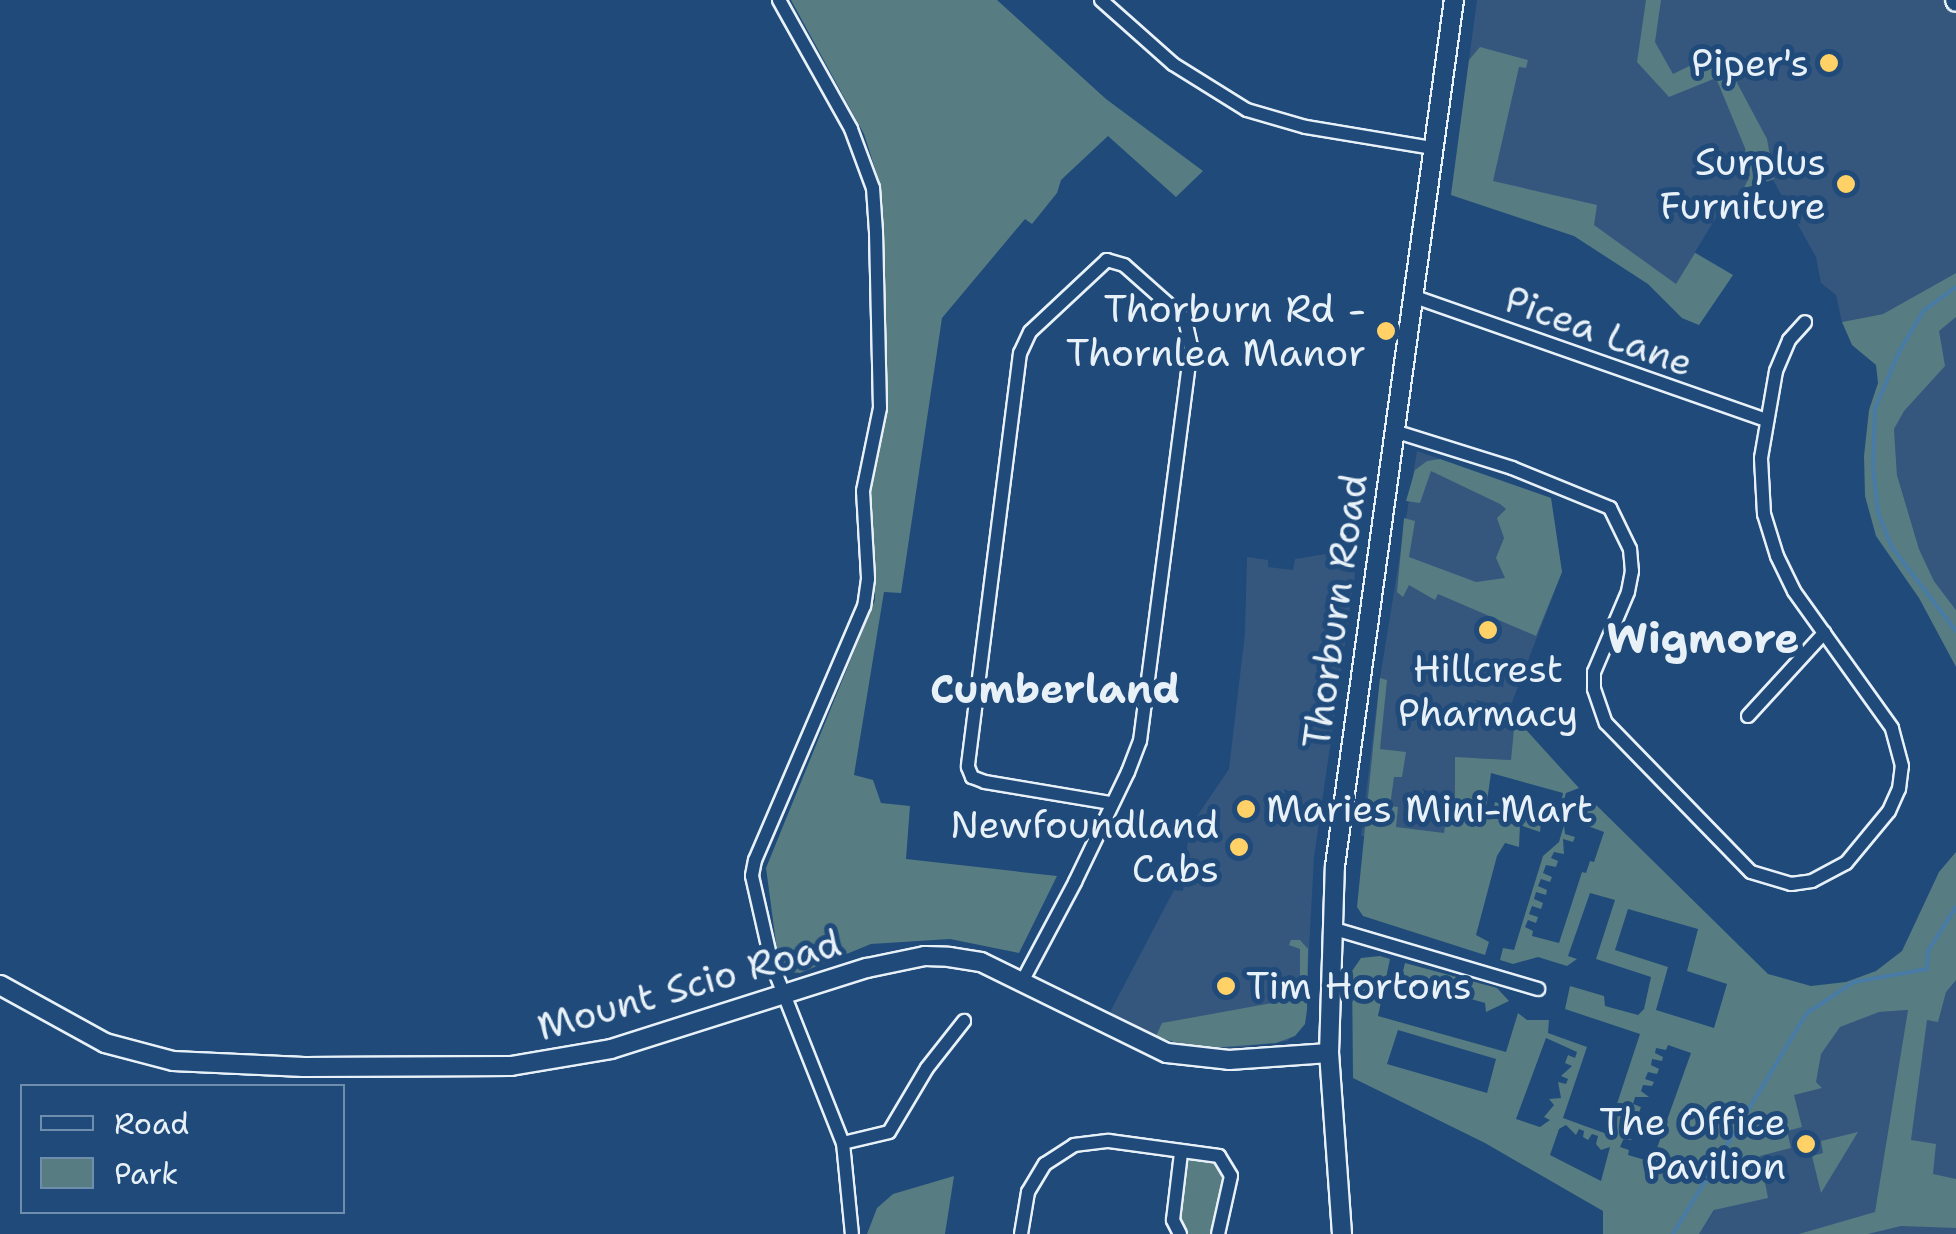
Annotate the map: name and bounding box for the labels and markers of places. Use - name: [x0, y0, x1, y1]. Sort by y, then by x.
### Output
- place label: Piper's: [1691, 40, 1809, 86]
- marker: Piper's: [1818, 52, 1840, 74]
- place label: Surplus Furniture: [1660, 139, 1826, 228]
- marker: Surplus Furniture: [1835, 173, 1857, 195]
- place label: Thorburn Rd - Thornlea Manor: [1066, 286, 1366, 376]
- marker: Thorburn Rd - Thornlea Manor: [1375, 320, 1397, 342]
- marker: Hillcrest Pharmacy: [1477, 619, 1499, 641]
- place label: Hillcrest Pharmacy: [1398, 646, 1578, 736]
- place label: Maries Mini-Mart: [1266, 786, 1593, 832]
- marker: Maries Mini-Mart: [1235, 798, 1257, 820]
- place label: Newfoundland Cabs: [950, 802, 1219, 892]
- marker: Newfoundland Cabs: [1228, 836, 1250, 858]
- place label: Tim Hortons: [1246, 963, 1472, 1009]
- marker: Tim Hortons: [1215, 975, 1237, 997]
- place label: The Office Pavilion: [1599, 1099, 1786, 1188]
- marker: The Office Pavilion: [1795, 1133, 1817, 1155]

